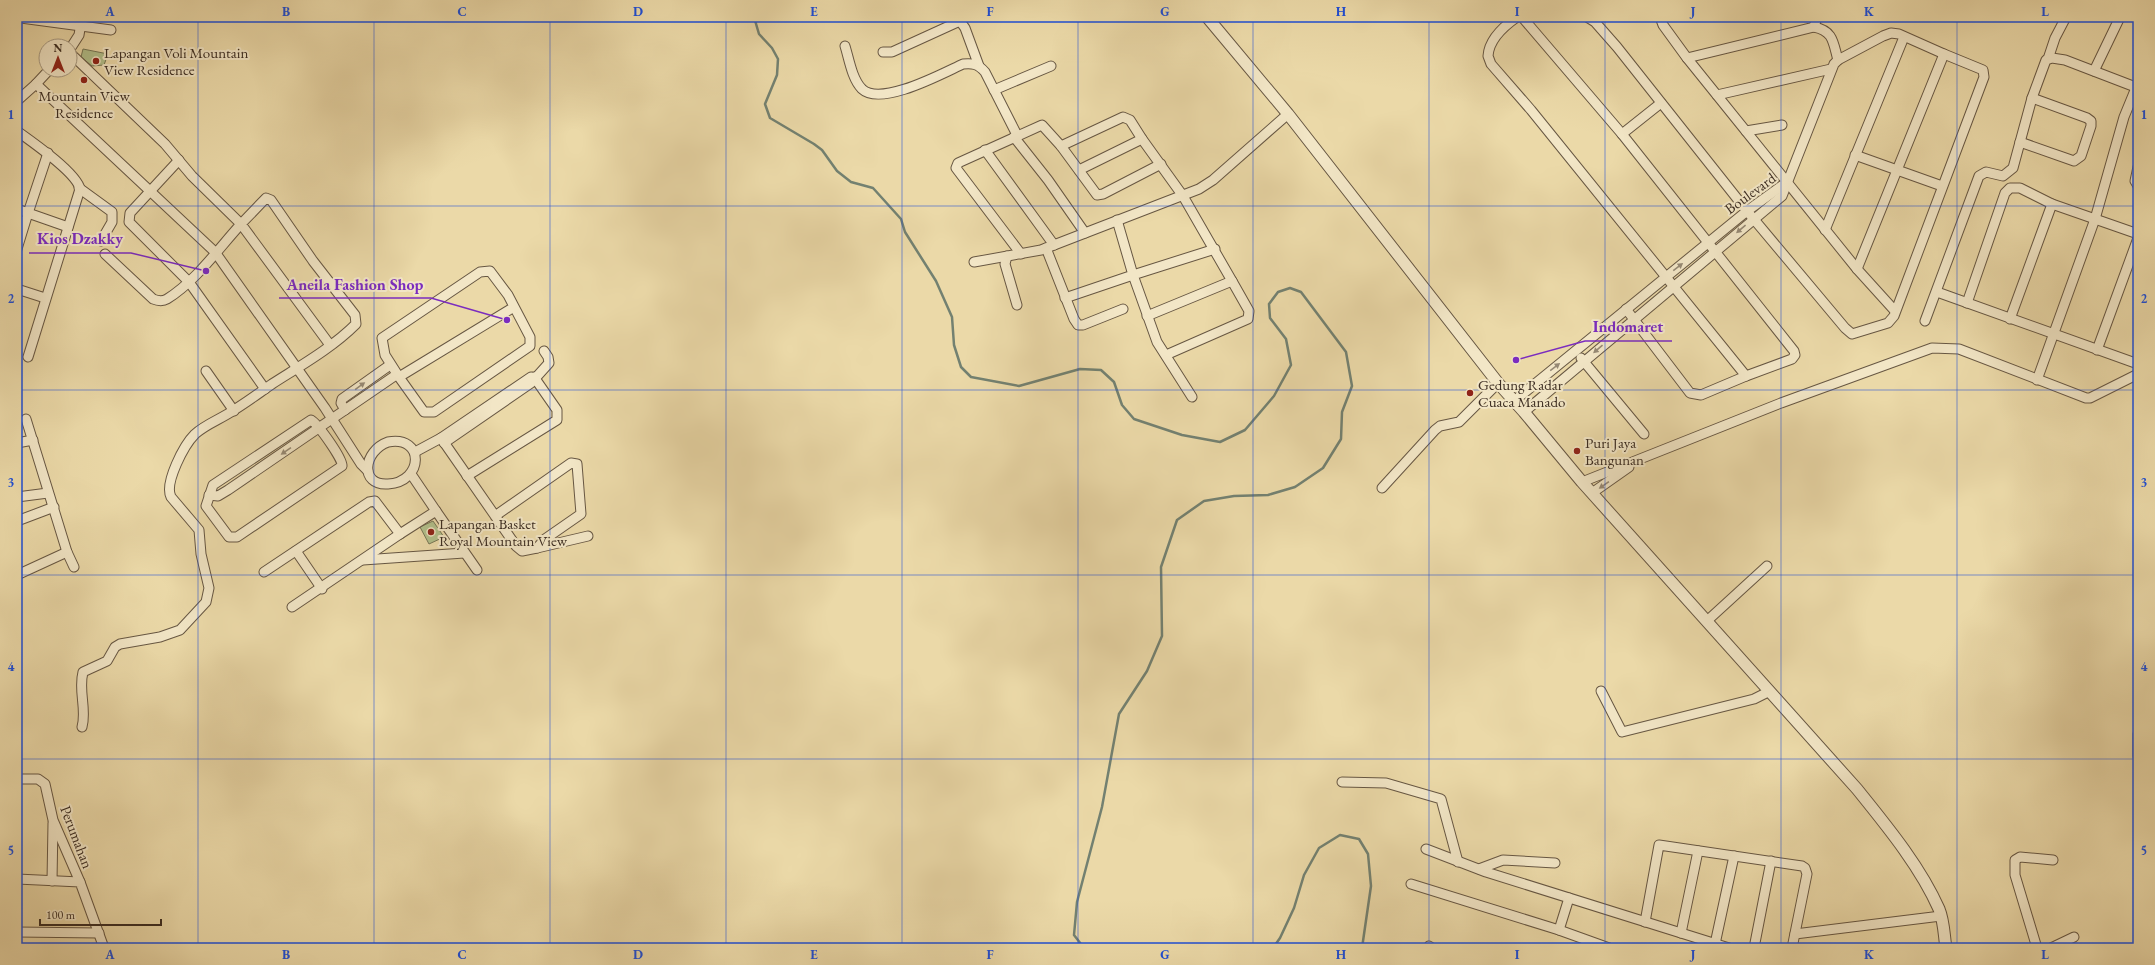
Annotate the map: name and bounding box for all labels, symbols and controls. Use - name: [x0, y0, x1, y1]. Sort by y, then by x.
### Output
- text: A: [104, 3, 115, 20]
- text: B: [282, 3, 290, 20]
- text: C: [457, 3, 467, 20]
- text: D: [633, 3, 643, 20]
- text: E: [810, 3, 818, 20]
- text: F: [986, 3, 994, 20]
- text: G: [1160, 3, 1170, 20]
- text: H: [1336, 3, 1347, 20]
- text: I: [1515, 3, 1520, 20]
- text: J: [1689, 3, 1696, 20]
- text: K: [1864, 3, 1875, 20]
- text: L: [2041, 3, 2049, 20]
- north arrow: [38, 38, 78, 78]
- text: N: [54, 41, 63, 55]
- place label: Lapangan Voli Mountain View Residence: [104, 43, 248, 79]
- marker: Lapangan Voli Mountain View Residence: [91, 56, 101, 66]
- marker: Mountain View Residence: [79, 75, 89, 85]
- place label: Mountain View Residence: [38, 86, 130, 122]
- text: 1: [8, 106, 15, 123]
- text: 1: [2141, 106, 2148, 123]
- street label: Boulevard: [1721, 168, 1780, 218]
- callout: Kios Dzakky: [29, 225, 131, 253]
- one-way arrow: [1735, 225, 1746, 234]
- text: Kios Dzakky: [37, 228, 123, 249]
- one-way arrow: [1672, 263, 1683, 272]
- callout: Aneila Fashion Shop: [279, 270, 431, 298]
- text: Aneila Fashion Shop: [286, 274, 424, 295]
- text: 2: [8, 290, 15, 307]
- text: 2: [2141, 290, 2148, 307]
- callout: Indomaret: [1585, 313, 1672, 341]
- text: Indomaret: [1593, 316, 1663, 337]
- one-way arrow: [1593, 344, 1603, 353]
- one-way arrow: [1550, 363, 1561, 372]
- place label: Gedung Radar Cuaca Manado: [1478, 375, 1566, 411]
- one-way arrow: [355, 381, 366, 390]
- marker: Gedung Radar Cuaca Manado: [1465, 388, 1475, 398]
- place label: Puri Jaya Bangunan: [1585, 433, 1644, 469]
- marker: Puri Jaya Bangunan: [1572, 446, 1582, 456]
- one-way arrow: [281, 447, 291, 455]
- text: 3: [8, 474, 15, 491]
- text: 3: [2141, 474, 2148, 491]
- one-way arrow: [1599, 481, 1610, 489]
- place label: Lapangan Basket Royal Mountain View: [439, 514, 568, 550]
- marker: Lapangan Basket Royal Mountain View: [426, 527, 436, 537]
- text: 4: [8, 658, 15, 675]
- text: 4: [2141, 658, 2148, 675]
- street label: Perumahan: [56, 803, 98, 871]
- text: 5: [8, 842, 14, 859]
- text: 5: [2141, 842, 2147, 859]
- scale bar: [40, 901, 161, 927]
- text: 100 m: [46, 907, 76, 923]
- text: A: [104, 946, 115, 963]
- text: B: [282, 946, 290, 963]
- text: C: [457, 946, 467, 963]
- text: D: [633, 946, 643, 963]
- text: E: [810, 946, 818, 963]
- text: F: [986, 946, 994, 963]
- text: G: [1160, 946, 1170, 963]
- text: H: [1336, 946, 1347, 963]
- text: I: [1515, 946, 1520, 963]
- text: J: [1689, 946, 1696, 963]
- text: K: [1864, 946, 1875, 963]
- text: L: [2041, 946, 2049, 963]

